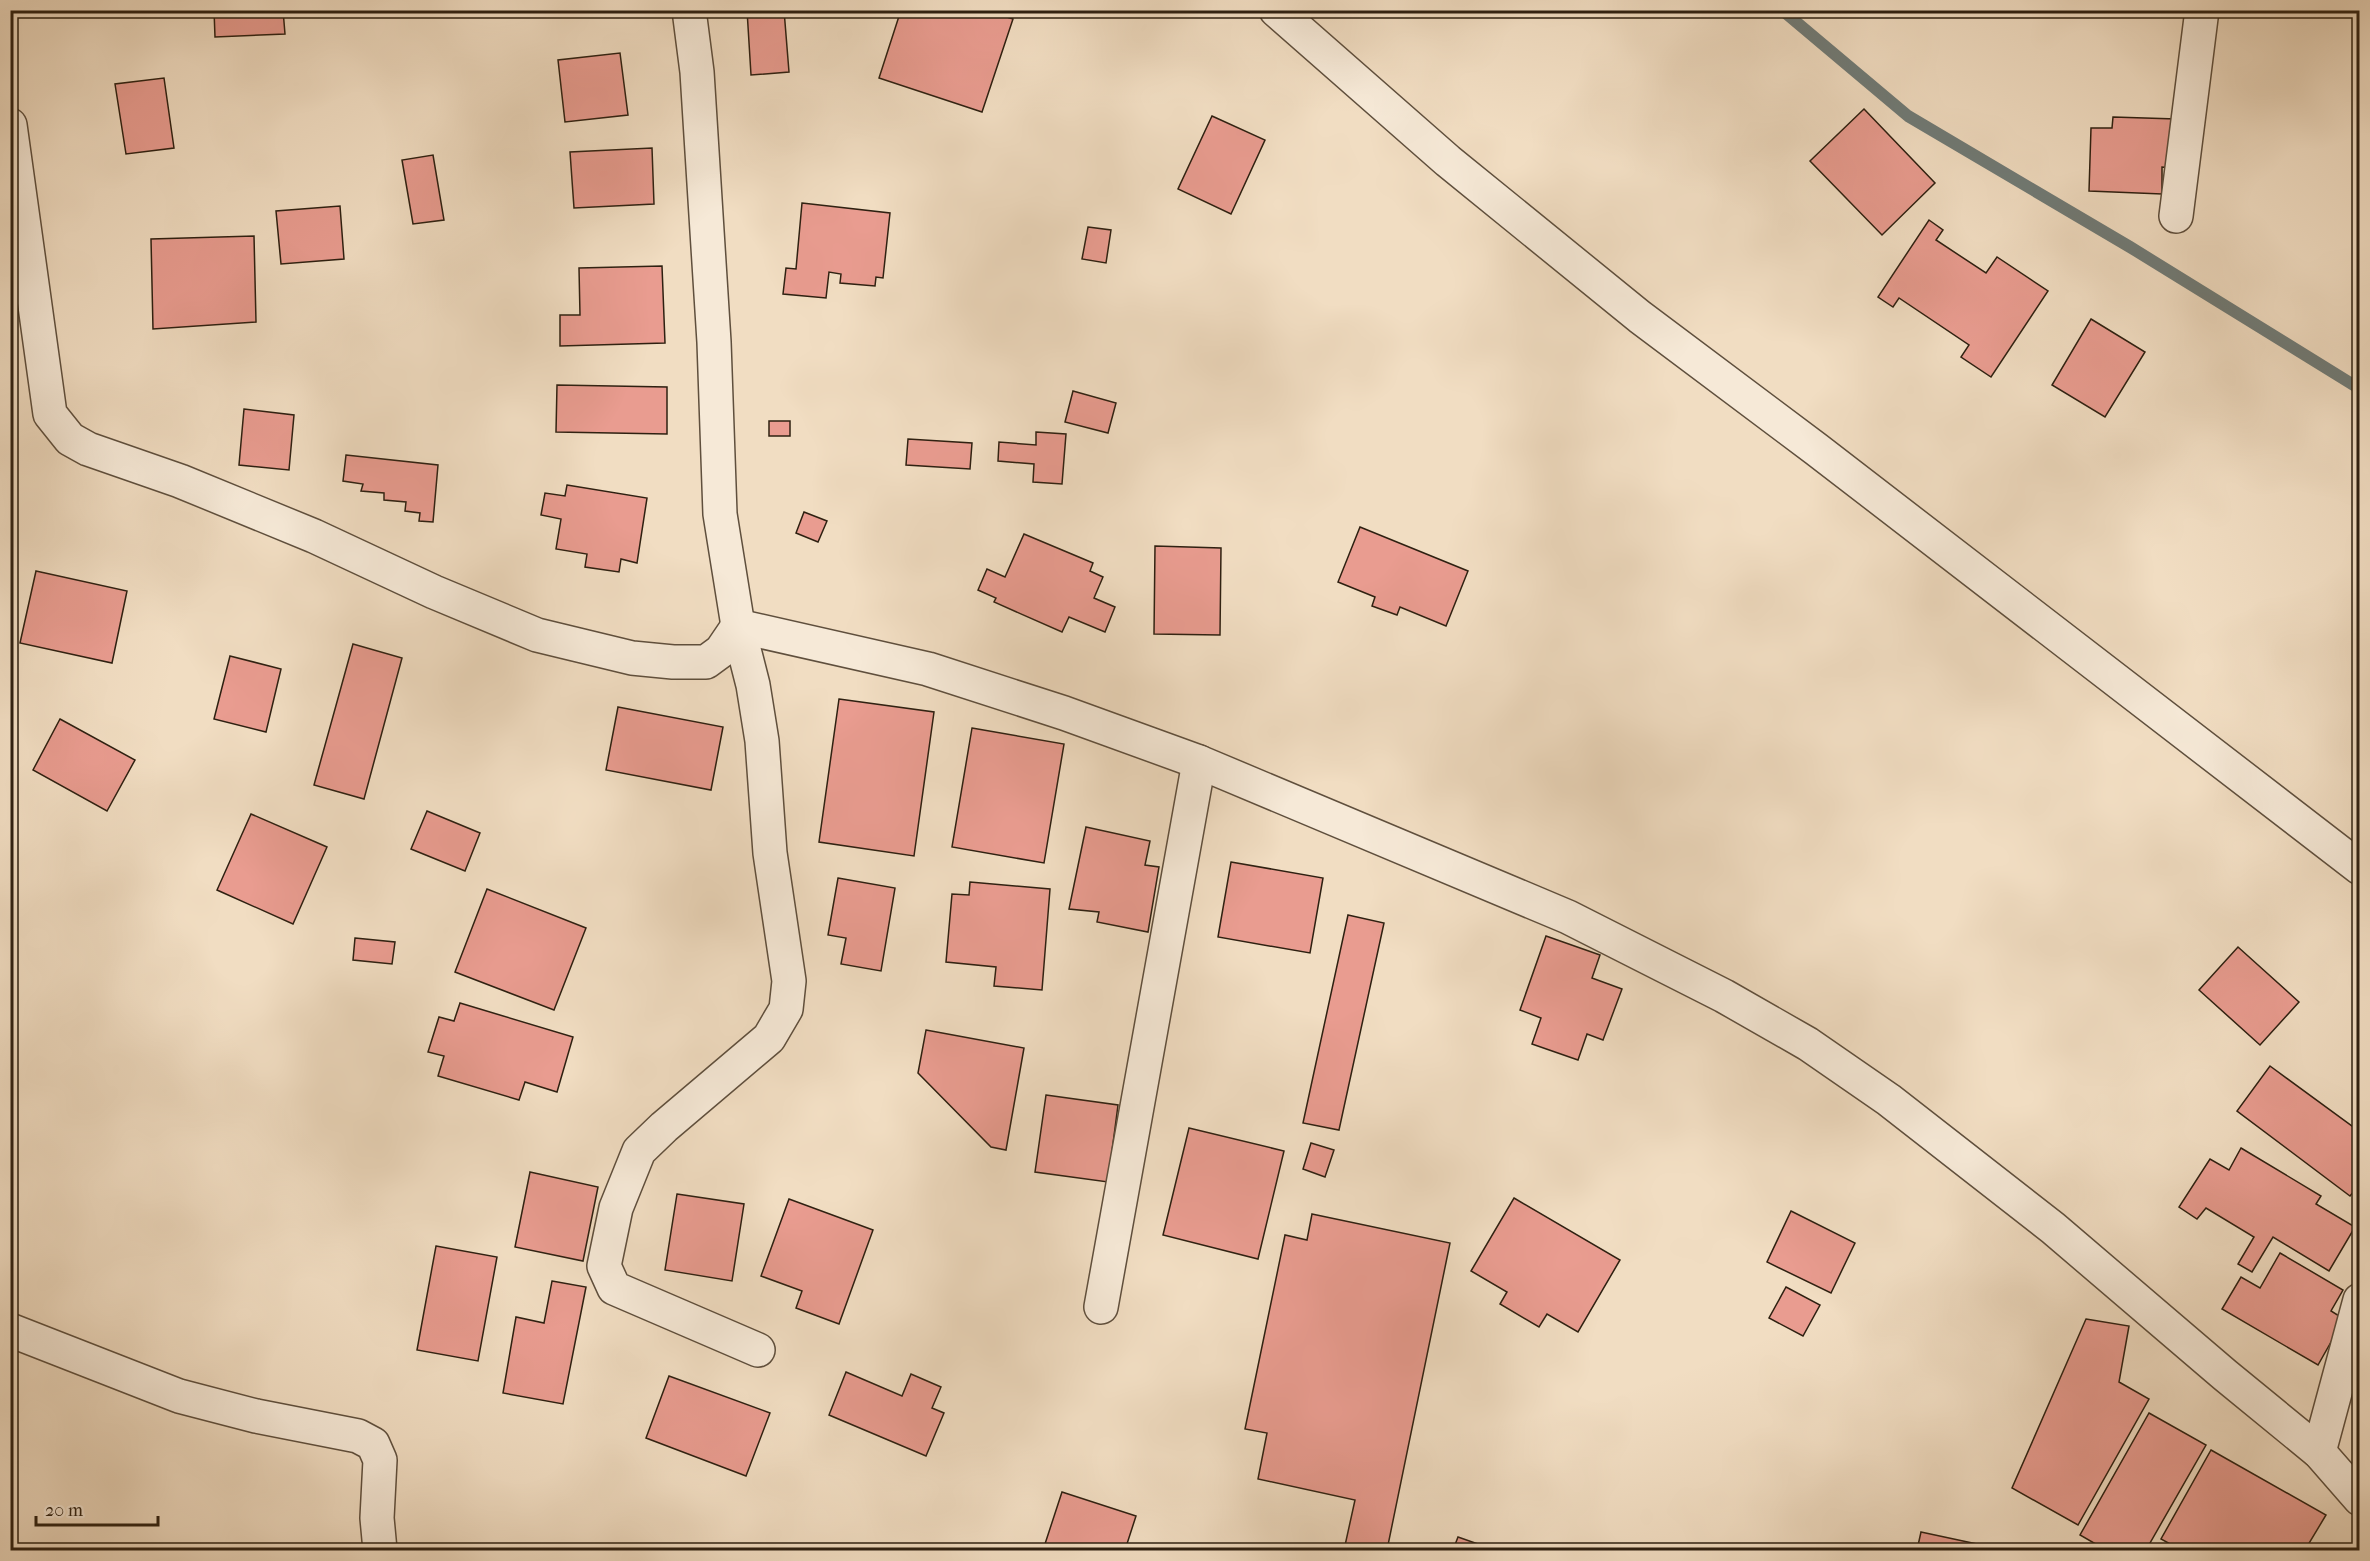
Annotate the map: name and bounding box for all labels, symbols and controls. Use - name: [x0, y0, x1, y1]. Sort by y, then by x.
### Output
- scale bar: [36, 1489, 158, 1527]
- text: 20 m: [45, 1500, 83, 1521]

